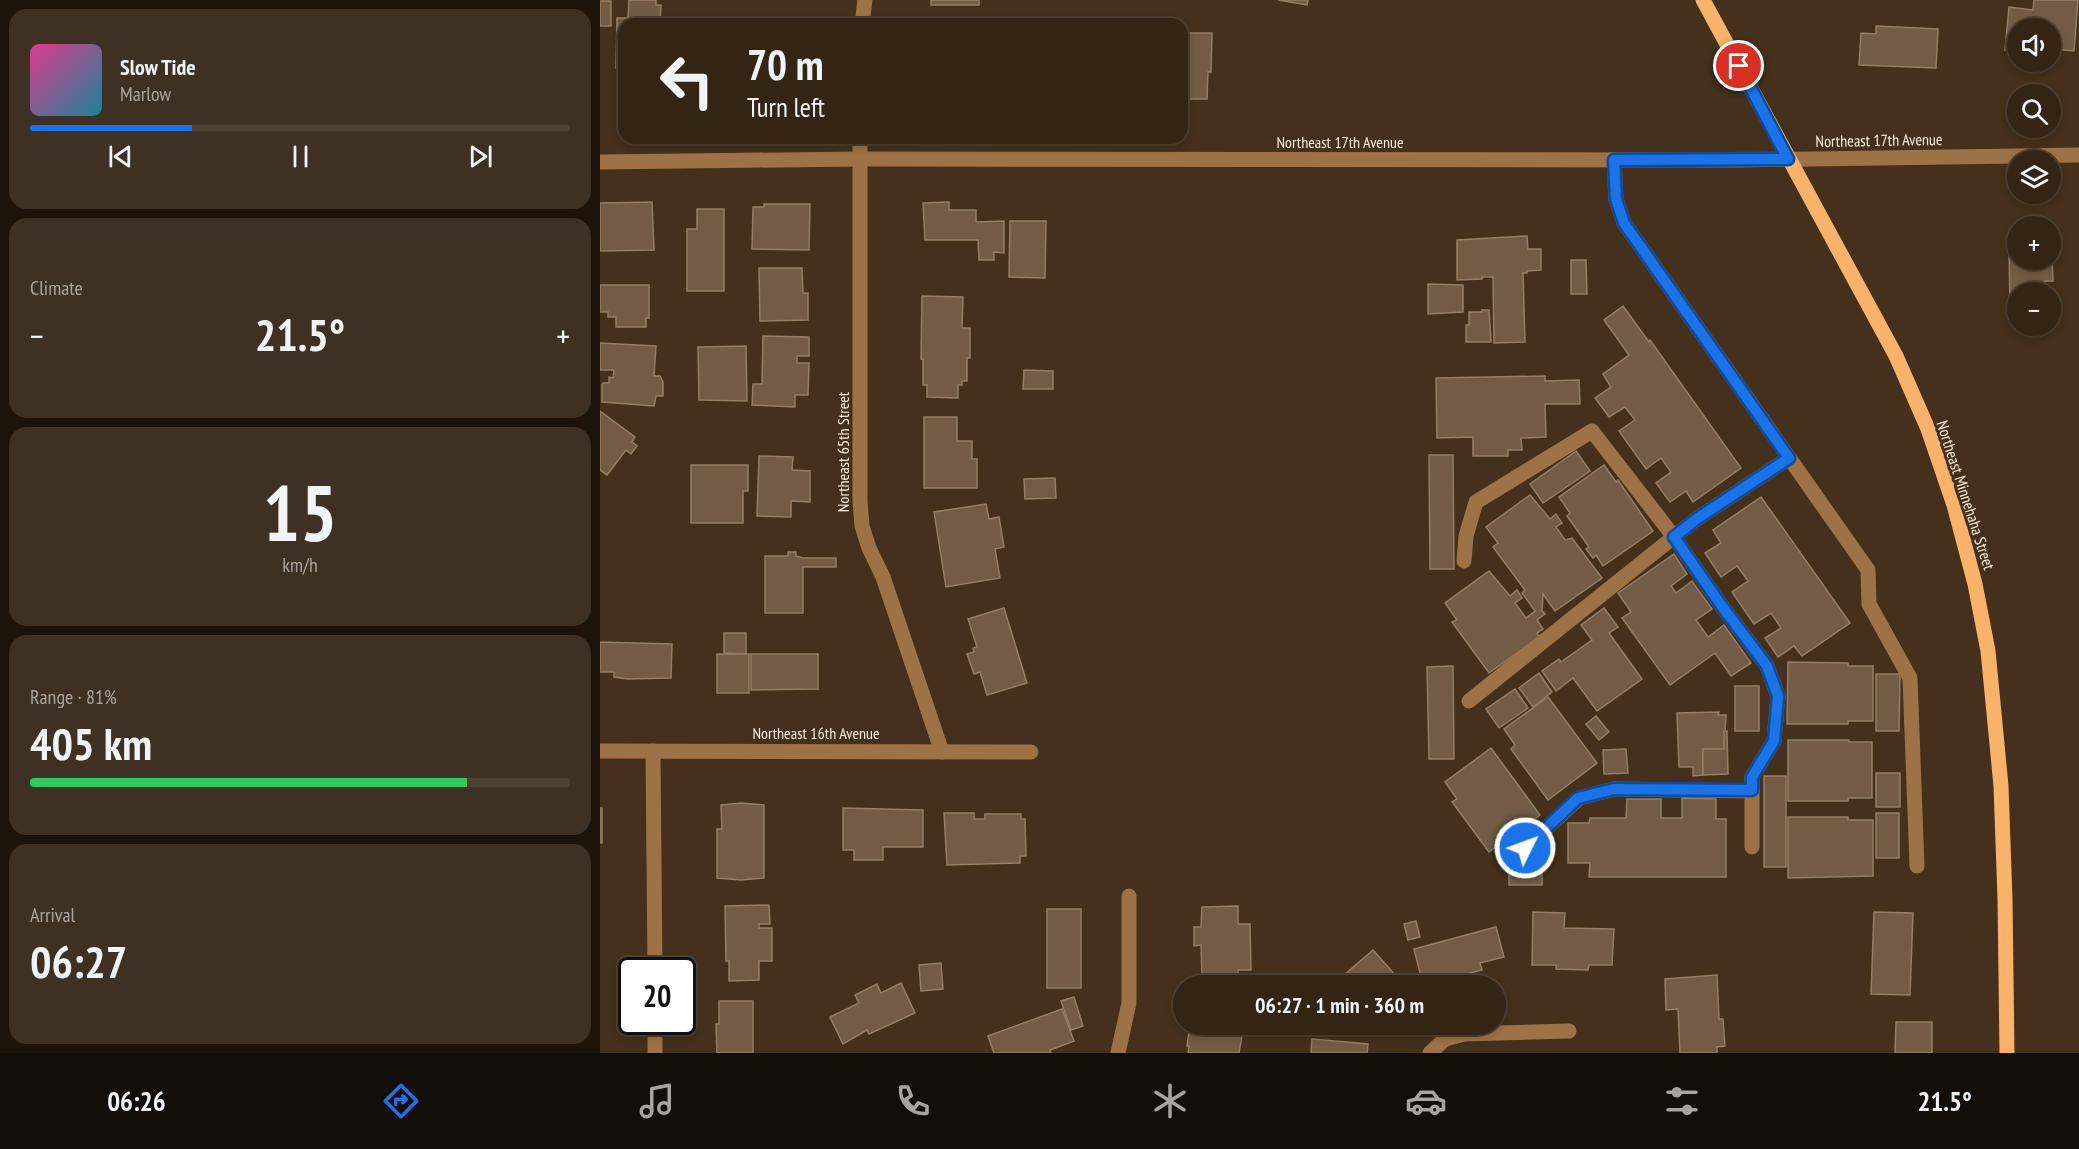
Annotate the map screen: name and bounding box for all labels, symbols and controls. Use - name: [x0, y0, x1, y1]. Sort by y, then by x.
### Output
- map controls: [2007, 18, 2061, 336]
- button: sound: [2007, 18, 2061, 72]
- text: 70 m: [747, 37, 824, 92]
- pin: [1713, 40, 1764, 91]
- icon: left: [648, 42, 726, 120]
- icon: arrive: [1722, 49, 1755, 82]
- text: Slow Tide: [120, 53, 196, 81]
- text: Marlow: [120, 81, 171, 107]
- button: search: [2007, 84, 2061, 138]
- text: Turn left: [747, 90, 825, 124]
- street label: Northeast 17th Avenue: [1815, 129, 1943, 151]
- street label: Northeast 17th Avenue: [1276, 132, 1404, 152]
- icon: previous: [104, 140, 137, 173]
- icon: pause: [284, 140, 317, 173]
- icon: next: [464, 140, 497, 173]
- button: layers: [2007, 150, 2061, 204]
- button: +: [2007, 216, 2061, 270]
- text: Climate: [30, 275, 83, 301]
- button: −: [2007, 282, 2061, 336]
- text: 21.5°: [255, 305, 345, 363]
- text: −: [30, 314, 44, 357]
- text: +: [556, 314, 570, 357]
- street label: Northeast 65th Street: [833, 391, 853, 512]
- street label: Northeast Minnehaha Street: [1932, 418, 2000, 573]
- text: 15: [263, 462, 337, 563]
- text: km/h: [282, 552, 318, 578]
- text: Range · 81%: [30, 684, 117, 710]
- text: 405 km: [30, 714, 152, 772]
- street label: Northeast 16th Avenue: [752, 723, 880, 743]
- position arrow: [1493, 816, 1557, 880]
- text: Arrival: [30, 902, 75, 928]
- text: 06:27: [30, 932, 127, 990]
- speed limit sign: 20: [618, 957, 696, 1035]
- text: 06:27 · 1 min · 360 m: [1255, 991, 1424, 1019]
- icon: directions: [380, 1080, 422, 1122]
- icon: music: [636, 1080, 678, 1122]
- icon: phone: [892, 1080, 934, 1122]
- icon: climate: [1149, 1080, 1191, 1122]
- icon: car: [1405, 1080, 1447, 1122]
- icon: filters: [1661, 1080, 1703, 1122]
- text: 06:26: [107, 1084, 166, 1118]
- text: 21.5°: [1918, 1084, 1972, 1118]

